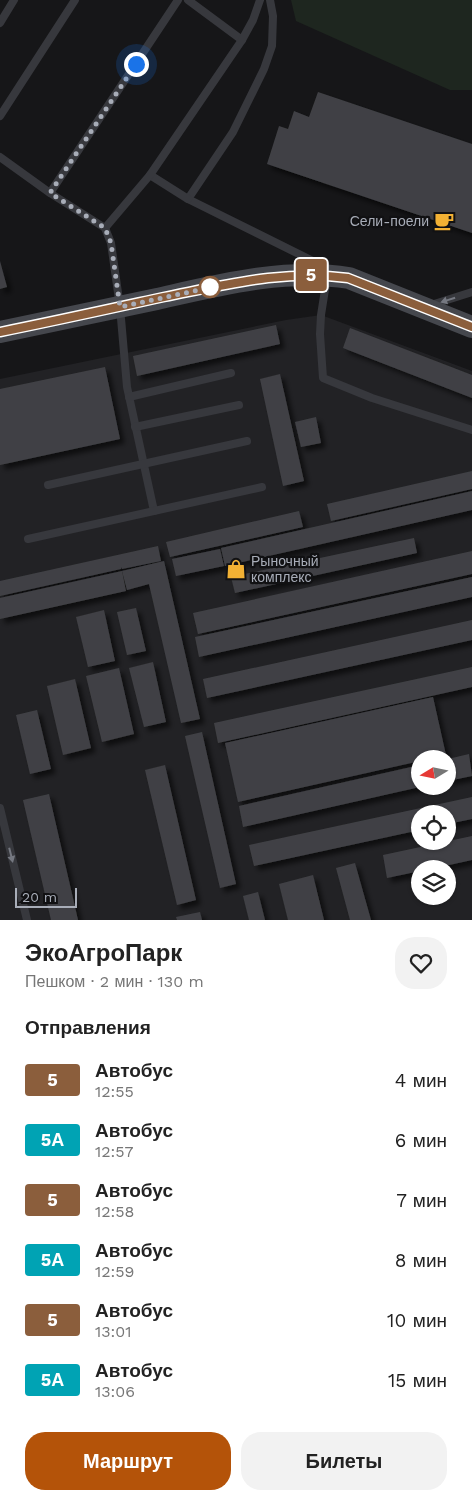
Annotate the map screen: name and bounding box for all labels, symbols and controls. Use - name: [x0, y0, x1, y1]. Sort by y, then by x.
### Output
- your location: [124, 52, 149, 77]
- cafe icon: Сели-поели: [433, 210, 455, 232]
- place label: Сели-поели: [350, 213, 429, 229]
- line badge: 5: [295, 259, 327, 291]
- text: 5: [306, 264, 316, 285]
- unlabelled marker: [199, 276, 221, 298]
- one-way arrow: [441, 296, 456, 304]
- place label: Рыночный комплекс: [251, 553, 319, 585]
- shop icon: Рыночный комплекс: [225, 558, 247, 580]
- north arrow: [411, 750, 456, 795]
- map controls: [411, 750, 456, 905]
- button: locate: [411, 805, 456, 850]
- one-way arrow: [8, 848, 16, 863]
- button: layers: [411, 860, 456, 905]
- scale bar: [15, 885, 78, 908]
- text: 20 m: [22, 889, 57, 905]
- button: heart: [395, 937, 447, 989]
- text: ЭкоАгроПарк: [25, 939, 182, 967]
- text: Пешком · 2 мин · 130 m: [25, 972, 204, 991]
- text: Отправления: [25, 1016, 151, 1039]
- text: Автобус: [95, 1059, 173, 1082]
- text: 5: [47, 1069, 58, 1090]
- text: 4 мин: [395, 1069, 447, 1092]
- text: 12:55: [95, 1082, 134, 1101]
- text: Автобус: [95, 1119, 173, 1142]
- text: 5А: [41, 1129, 64, 1150]
- text: 6 мин: [395, 1129, 447, 1152]
- text: 12:57: [95, 1142, 134, 1161]
- text: Автобус: [95, 1179, 173, 1202]
- text: 5: [47, 1189, 58, 1210]
- text: 7 мин: [396, 1189, 447, 1212]
- text: 12:58: [95, 1202, 134, 1221]
- text: Автобус: [95, 1239, 173, 1262]
- text: 5А: [41, 1249, 64, 1270]
- text: 8 мин: [395, 1249, 447, 1272]
- text: 12:59: [95, 1262, 135, 1281]
- text: Автобус: [95, 1299, 173, 1322]
- text: 5: [47, 1309, 58, 1330]
- text: 10 мин: [387, 1309, 447, 1332]
- text: 13:01: [95, 1322, 132, 1341]
- text: Автобус: [95, 1359, 173, 1382]
- text: 5А: [41, 1369, 64, 1390]
- text: 15 мин: [388, 1369, 447, 1392]
- text: 13:06: [95, 1382, 135, 1401]
- button: Маршрут: [25, 1432, 231, 1490]
- button: Билеты: [241, 1432, 447, 1490]

